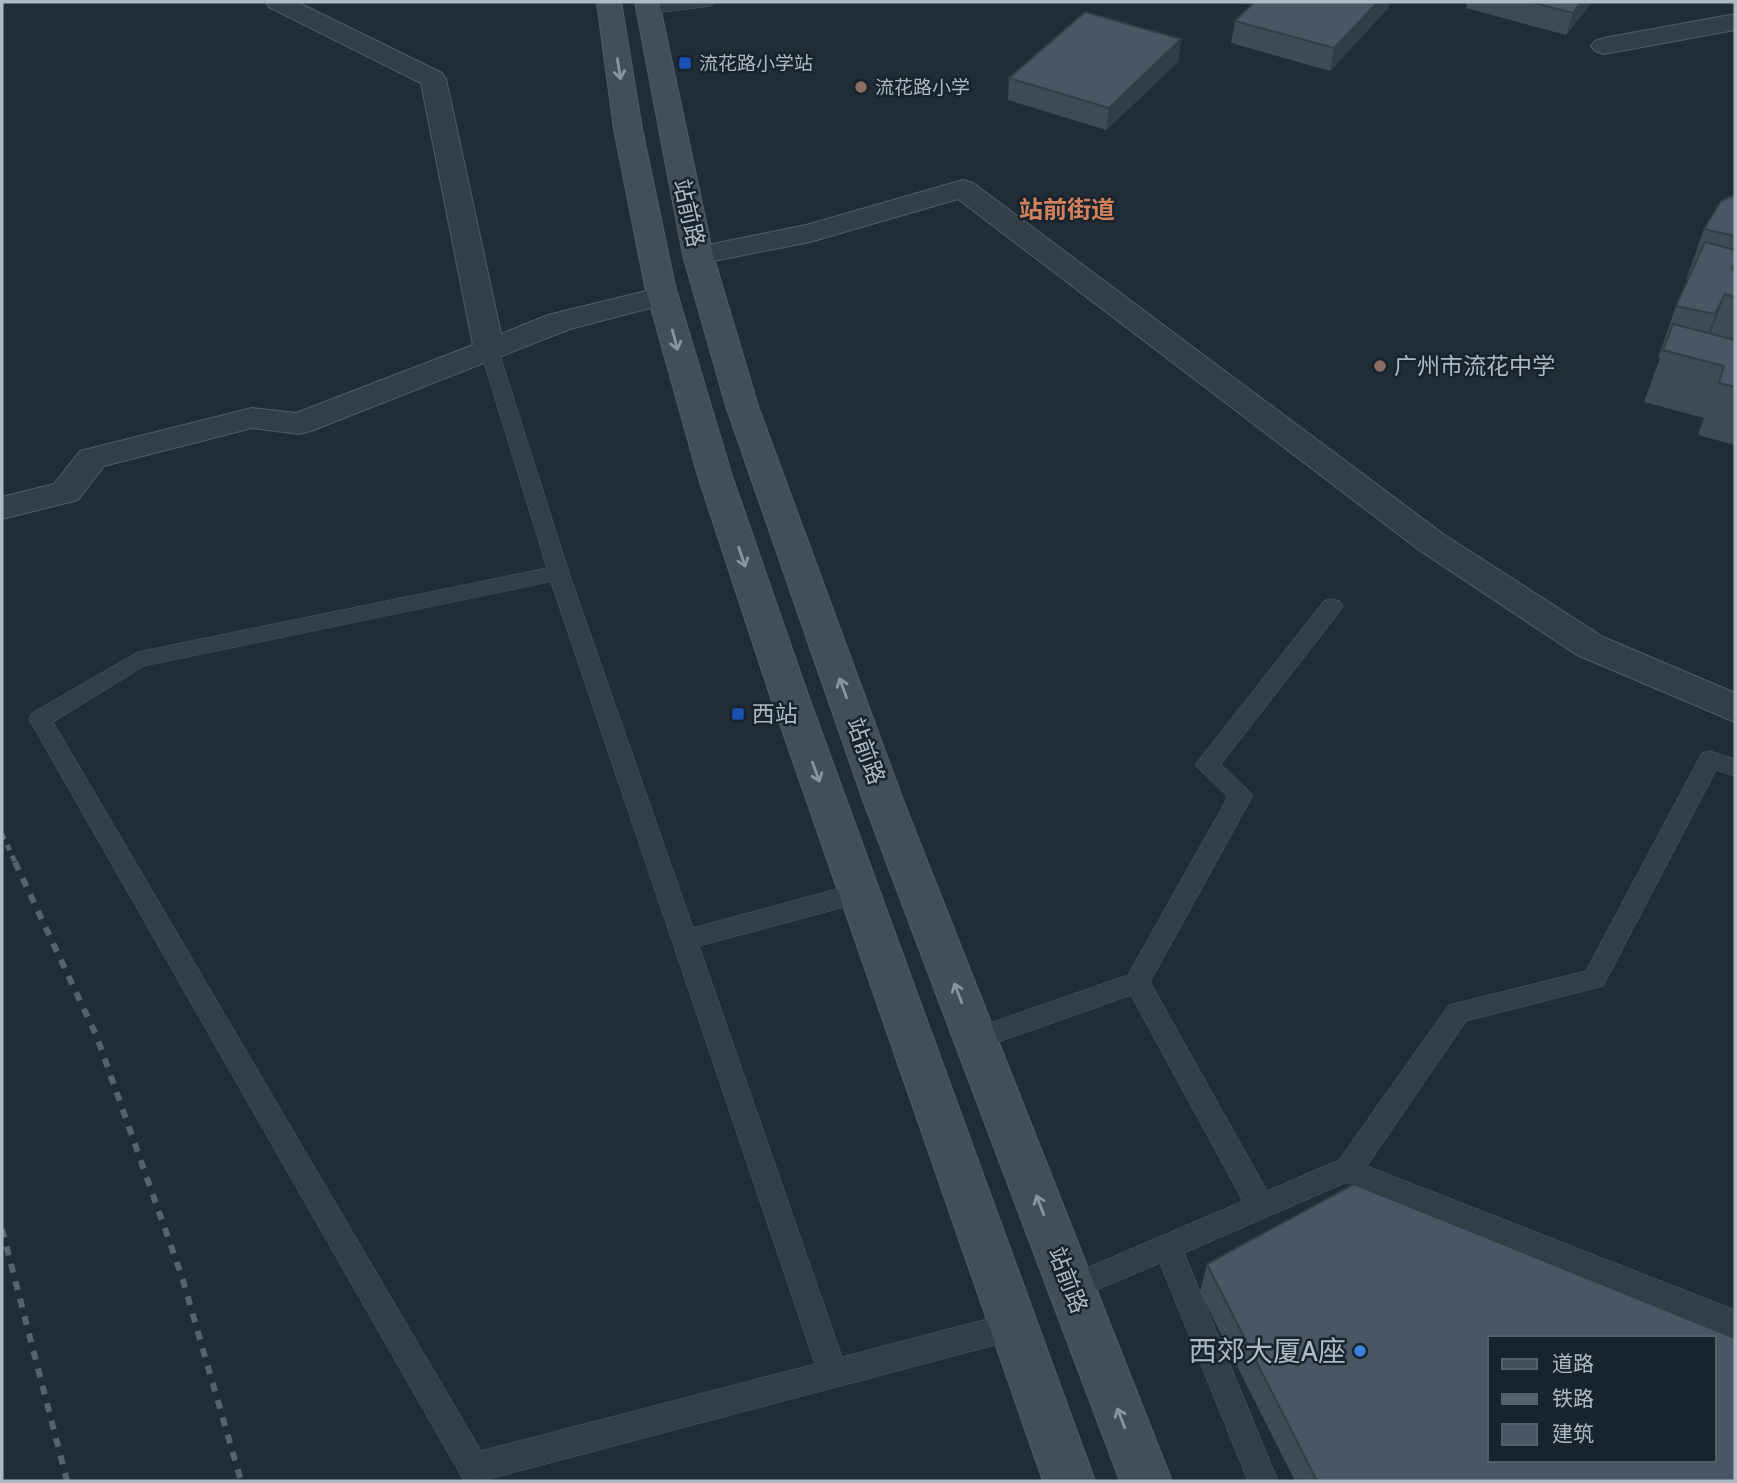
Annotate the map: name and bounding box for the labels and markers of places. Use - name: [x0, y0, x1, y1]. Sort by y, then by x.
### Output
- place label: 流花路小学站: [699, 52, 813, 75]
- marker: 流花路小学站: [677, 55, 693, 71]
- place label: 流花路小学: [875, 76, 970, 99]
- marker: 流花路小学: [853, 79, 869, 95]
- place label: 广州市流花中学: [1394, 352, 1555, 380]
- marker: 广州市流花中学: [1372, 358, 1388, 374]
- place label: 西站: [752, 700, 798, 728]
- marker: 西站: [730, 706, 746, 722]
- place label: 西郊大厦A座: [1189, 1334, 1346, 1368]
- marker: 西郊大厦A座: [1352, 1343, 1368, 1359]

